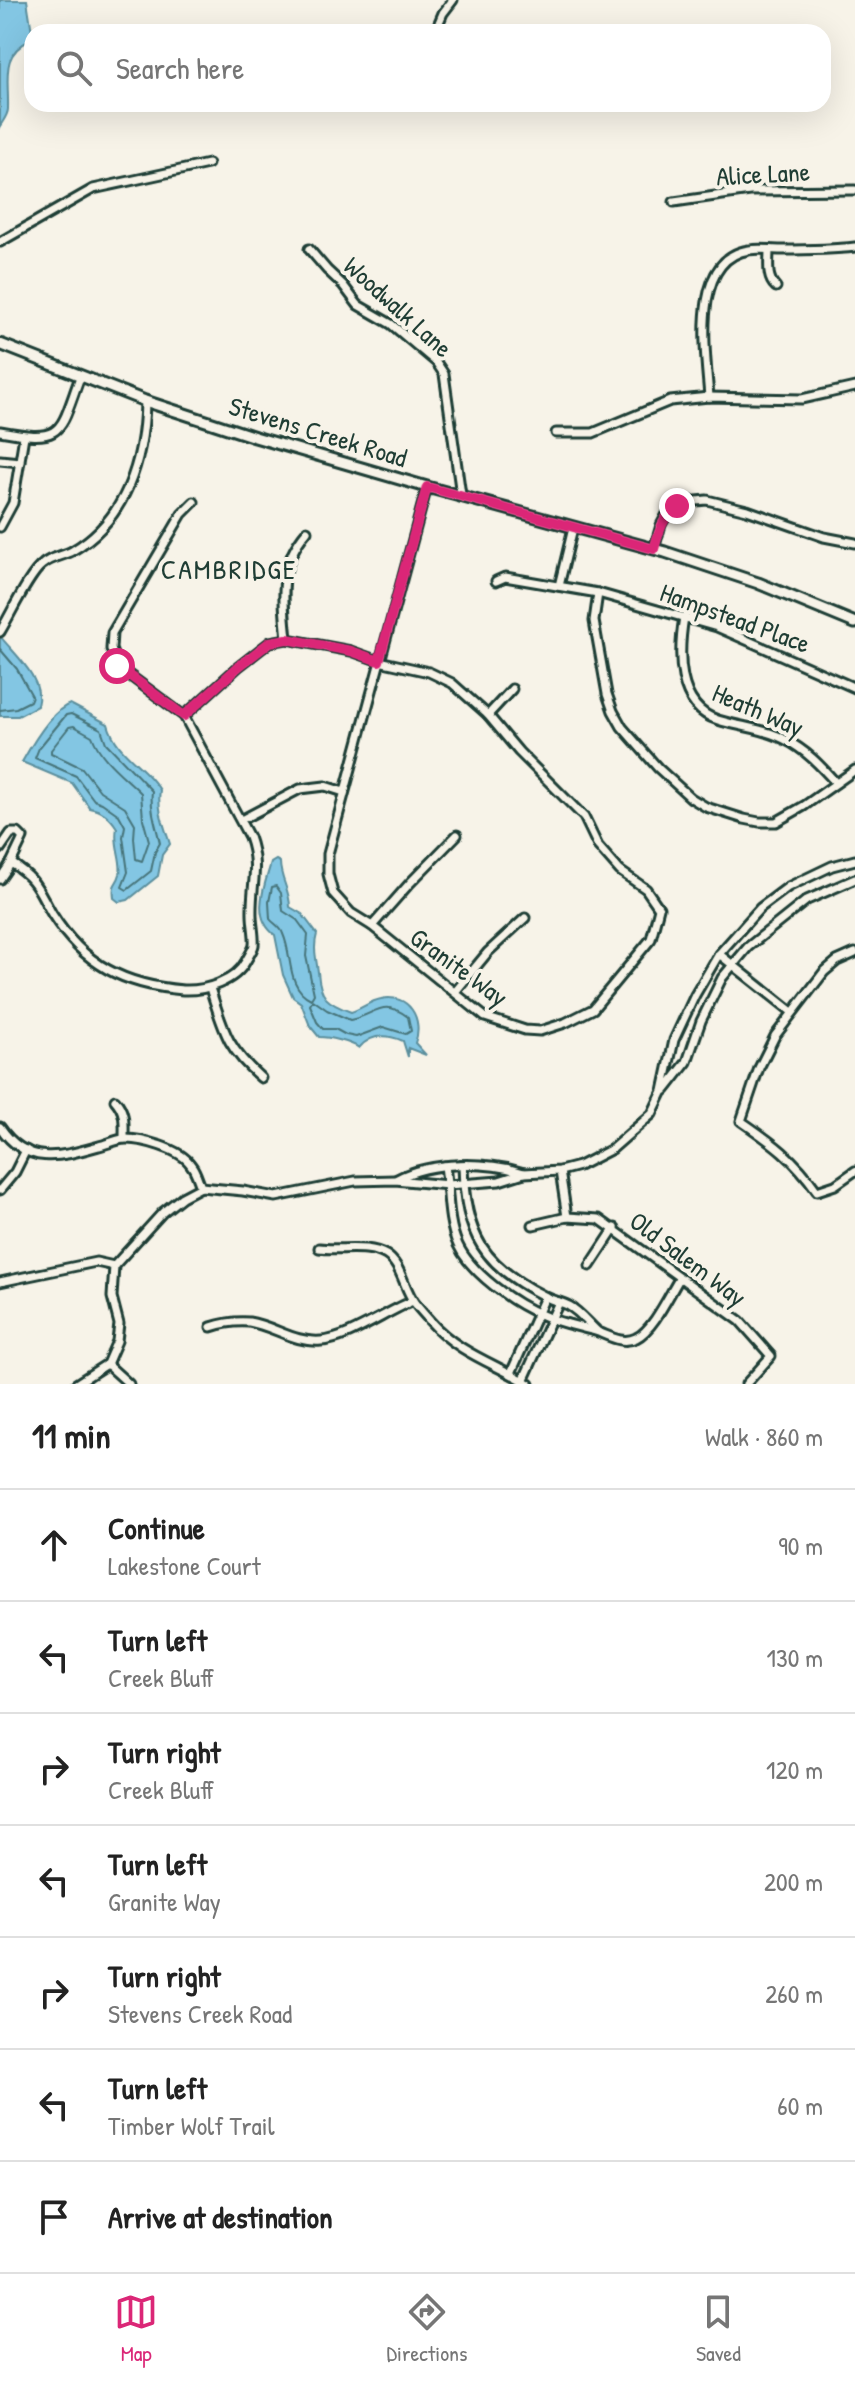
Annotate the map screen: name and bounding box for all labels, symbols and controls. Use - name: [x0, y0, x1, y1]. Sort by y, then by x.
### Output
- search box: [24, 24, 831, 112]
- icon: search: [52, 46, 96, 90]
- text: Search here: [116, 48, 244, 88]
- street label: Alice Lane: [715, 154, 811, 193]
- street label: Woodwalk Lane: [336, 248, 460, 365]
- street label: Stevens Creek Road: [225, 388, 411, 475]
- route end: [659, 488, 695, 524]
- district label: CAMBRIDGE: [161, 550, 297, 588]
- street label: Hampstead Place: [655, 574, 815, 661]
- route start: [99, 648, 135, 684]
- street label: Heath Way: [707, 675, 809, 744]
- street label: Granite Way: [403, 919, 515, 1014]
- street label: Old Salem Way: [623, 1203, 754, 1314]
- text: 11 min: [32, 1413, 111, 1459]
- text: Walk · 860 m: [705, 1419, 823, 1454]
- text: Continue: [108, 1508, 205, 1548]
- icon: ahead: [32, 1523, 76, 1567]
- text: 90 m: [778, 1528, 823, 1563]
- text: Lakestone Court: [108, 1548, 261, 1583]
- text: Turn left: [108, 1620, 207, 1660]
- icon: left: [32, 1635, 76, 1679]
- text: 130 m: [767, 1640, 823, 1675]
- text: Creek Bluff: [108, 1660, 214, 1695]
- text: Turn right: [108, 1732, 221, 1772]
- icon: right: [32, 1747, 76, 1791]
- text: 120 m: [766, 1752, 823, 1787]
- text: Creek Bluff: [108, 1772, 214, 1807]
- text: Turn left: [108, 1844, 207, 1884]
- icon: left: [32, 1859, 76, 1903]
- text: 200 m: [764, 1864, 823, 1899]
- text: Granite Way: [108, 1884, 221, 1919]
- text: Turn right: [108, 1956, 221, 1996]
- icon: right: [32, 1971, 76, 2015]
- text: 260 m: [765, 1976, 823, 2011]
- text: Stevens Creek Road: [108, 1996, 292, 2031]
- text: Turn left: [108, 2068, 207, 2108]
- icon: left: [32, 2083, 76, 2127]
- text: 60 m: [777, 2088, 823, 2123]
- text: Timber Wolf Trail: [108, 2108, 275, 2143]
- icon: arrive: [32, 2195, 76, 2239]
- text: Arrive at destination: [108, 2197, 333, 2237]
- tab: Map: [114, 2290, 158, 2368]
- tab: Directions: [387, 2290, 468, 2368]
- tab: Saved: [696, 2290, 741, 2368]

